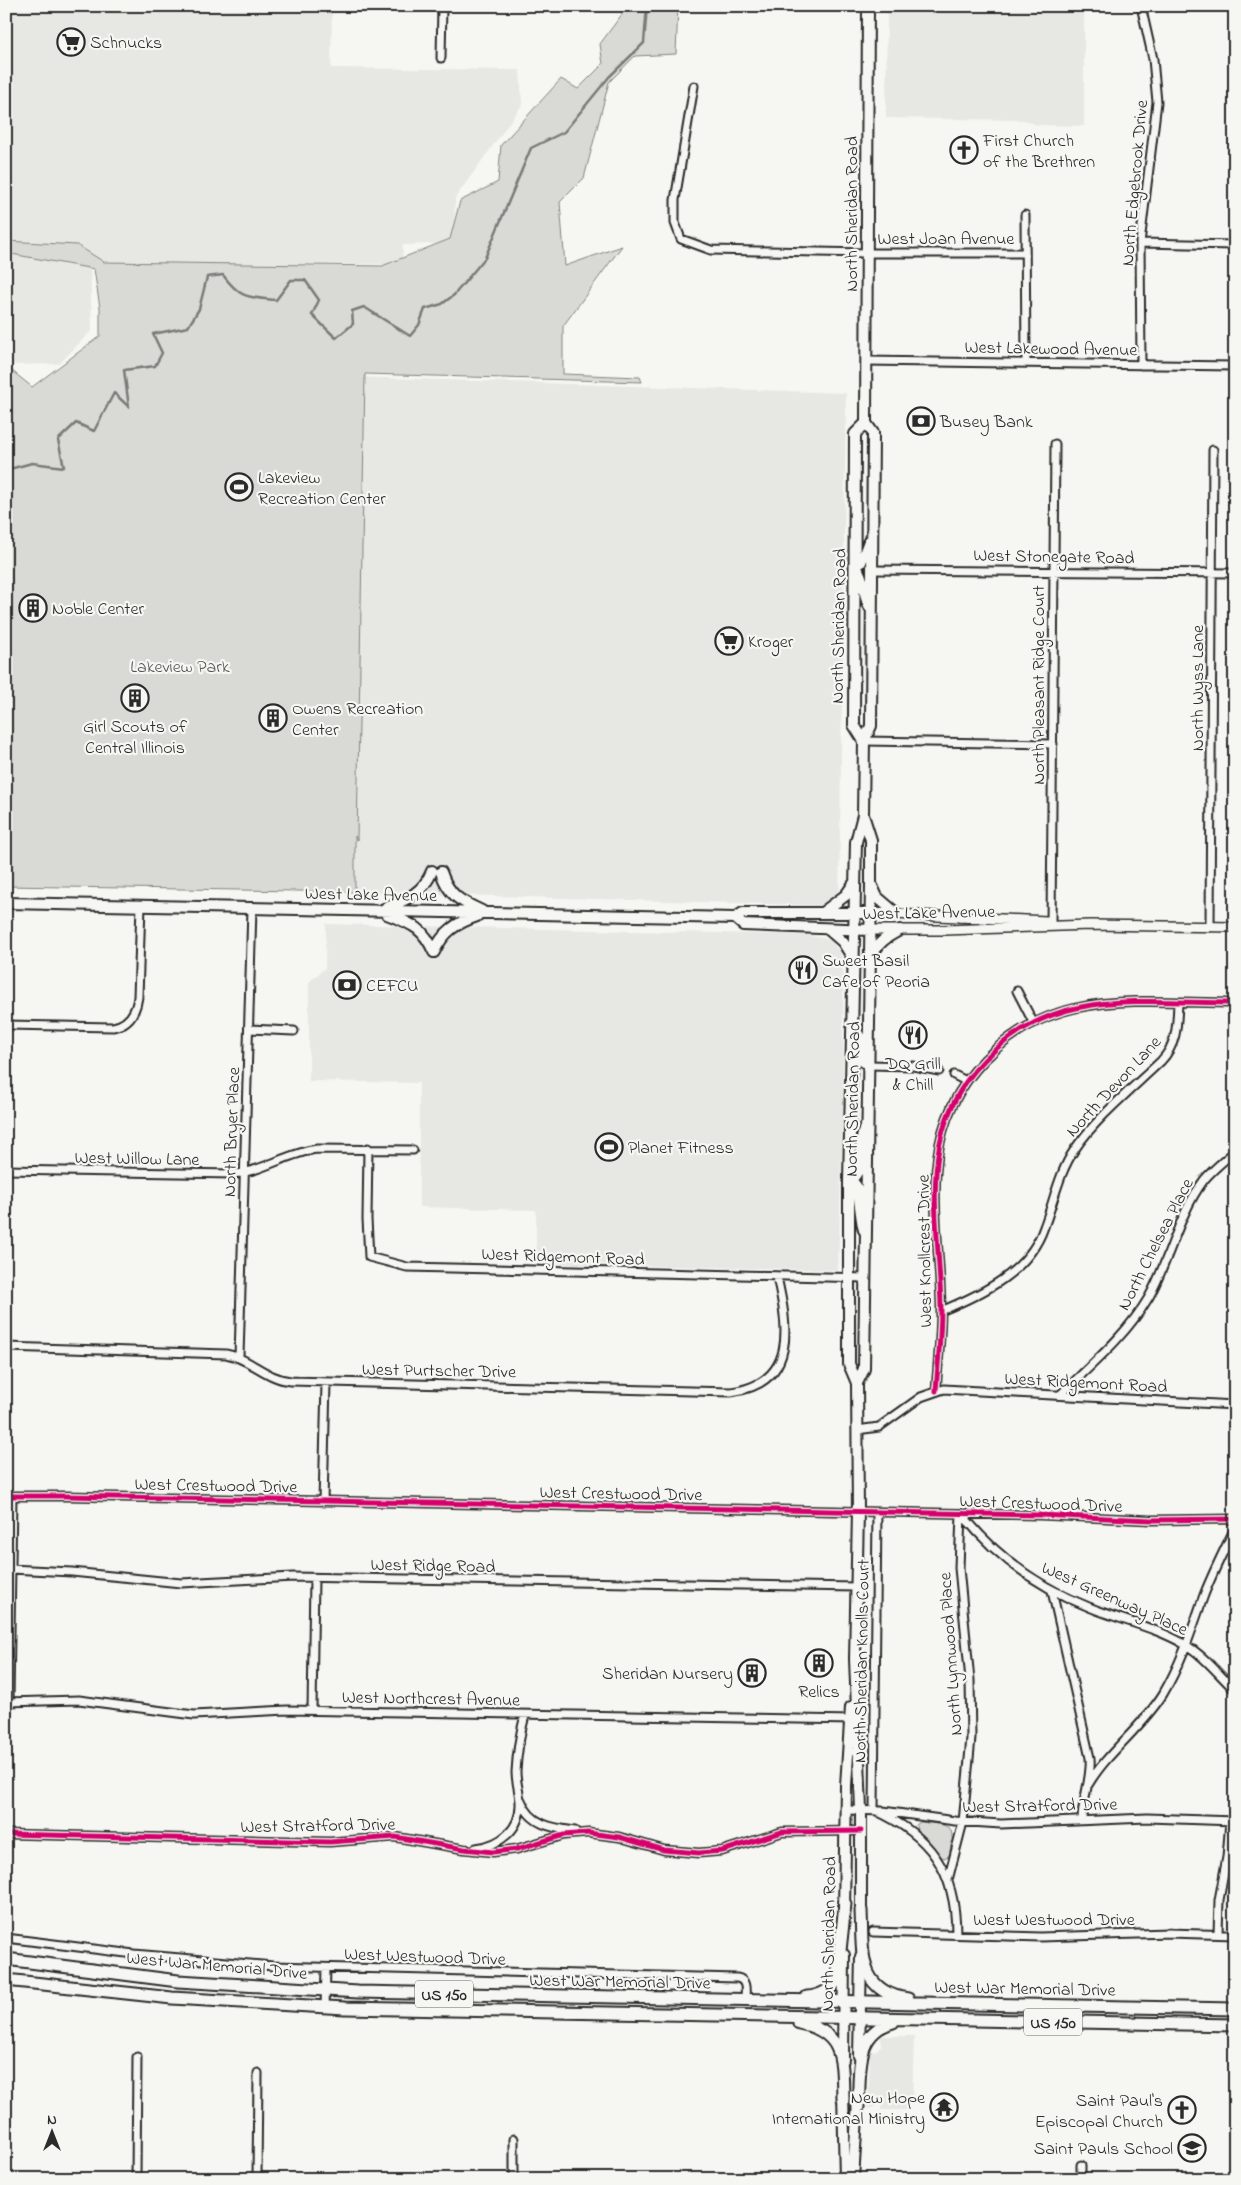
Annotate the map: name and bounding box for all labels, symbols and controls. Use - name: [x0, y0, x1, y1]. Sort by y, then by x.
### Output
- supermarket icon: Schnucks: [56, 27, 86, 57]
- place label: Schnucks: [90, 31, 162, 57]
- street label: North Edgebrook Drive: [1116, 98, 1157, 267]
- place label: First Church of the Brethren: [982, 129, 1095, 176]
- church icon: First Church of the Brethren: [949, 135, 979, 165]
- street label: North Sheridan Road: [840, 136, 866, 292]
- street label: West Joan Avenue: [878, 227, 1015, 253]
- street label: West Lakewood Avenue: [964, 335, 1139, 365]
- bank icon: Busey Bank: [906, 406, 936, 436]
- place label: Busey Bank: [939, 410, 1033, 436]
- place label: Lakeview Recreation Center: [258, 466, 386, 513]
- sports icon: Lakeview Recreation Center: [224, 472, 254, 502]
- street label: West Stonegate Road: [973, 544, 1135, 573]
- street label: North Sheridan Road: [826, 548, 854, 704]
- street label: North Pleasant Ridge Court: [1027, 585, 1054, 785]
- building icon: Noble Center: [18, 593, 48, 623]
- place label: Noble Center: [52, 597, 144, 623]
- street label: North Wyss Lane: [1186, 624, 1212, 751]
- supermarket icon: Kroger: [714, 626, 744, 656]
- place label: Kroger: [748, 630, 794, 657]
- park label: Lakeview Park: [130, 655, 230, 681]
- building icon: Girl Scouts of Central Illinois: [120, 683, 150, 713]
- place label: Owens Recreation Center: [292, 697, 423, 744]
- building icon: Owens Recreation Center: [258, 703, 288, 733]
- place label: Girl Scouts of Central Illinois: [83, 715, 188, 762]
- street label: West Lake Avenue: [305, 882, 438, 910]
- street label: West Lake Avenue: [863, 900, 996, 928]
- place label: Sweet Basil Cafe of Peoria: [822, 949, 930, 996]
- restaurant icon: Sweet Basil Cafe of Peoria: [788, 955, 818, 985]
- bank icon: CEFCU: [332, 970, 362, 1000]
- place label: CEFCU: [366, 974, 418, 1000]
- restaurant icon: DQ Grill & Chill: [898, 1020, 928, 1050]
- street label: North Sheridan Road: [840, 1021, 868, 1177]
- street label: North Devon Lane: [1060, 1030, 1169, 1144]
- place label: DQ Grill & Chill: [884, 1052, 941, 1099]
- street label: North Bryer Place: [218, 1066, 248, 1198]
- sports icon: Planet Fitness: [594, 1132, 624, 1162]
- place label: Planet Fitness: [628, 1136, 734, 1162]
- street label: West Willow Lane: [74, 1146, 201, 1174]
- street label: West Knollcrest Drive: [912, 1173, 940, 1328]
- street label: North Chelsea Place: [1112, 1173, 1202, 1316]
- street label: West Ridgemont Road: [481, 1242, 645, 1275]
- street label: West Purtscher Drive: [362, 1358, 517, 1386]
- street label: West Ridgemont Road: [1004, 1367, 1168, 1402]
- street label: West Crestwood Drive: [134, 1473, 299, 1501]
- street label: West Crestwood Drive: [539, 1481, 704, 1509]
- street label: West Crestwood Drive: [959, 1489, 1124, 1521]
- street label: West Ridge Road: [370, 1553, 496, 1582]
- street label: West Greenway Place: [1037, 1556, 1192, 1644]
- street label: North Sheridan Knolls Court: [848, 1559, 878, 1763]
- street label: North Lynnwood Place: [933, 1570, 971, 1736]
- building icon: Relics: [804, 1648, 834, 1678]
- building icon: Sheridan Nursery: [737, 1658, 767, 1688]
- place label: Sheridan Nursery: [602, 1662, 733, 1688]
- place label: Relics: [798, 1680, 840, 1706]
- street label: West Northcrest Avenue: [341, 1685, 521, 1715]
- street label: West Stratford Drive: [962, 1793, 1119, 1821]
- street label: West Stratford Drive: [240, 1813, 397, 1841]
- street label: North Sheridan Road: [816, 1856, 844, 2012]
- street label: West Westwood Drive: [973, 1908, 1136, 1934]
- street label: West Westwood Drive: [344, 1942, 507, 1974]
- street label: West War Memorial Drive: [125, 1946, 309, 1988]
- street label: West War Memorial Drive: [529, 1968, 712, 1998]
- street label: West War Memorial Drive: [934, 1975, 1117, 2005]
- road number: US 150: [415, 1980, 473, 2008]
- road number: US 150: [1024, 2008, 1082, 2035]
- place label: New Hope International Ministry: [772, 2086, 926, 2133]
- place label: Saint Paul's Episcopal Church: [1035, 2089, 1163, 2136]
- temple icon: New Hope International Ministry: [929, 2092, 959, 2122]
- church icon: Saint Paul's Episcopal Church: [1167, 2095, 1197, 2125]
- north arrow: [28, 2108, 78, 2158]
- text: N: [47, 2110, 57, 2131]
- school or university icon: Saint Pauls School: [1177, 2133, 1207, 2163]
- place label: Saint Pauls School: [1034, 2137, 1173, 2163]

